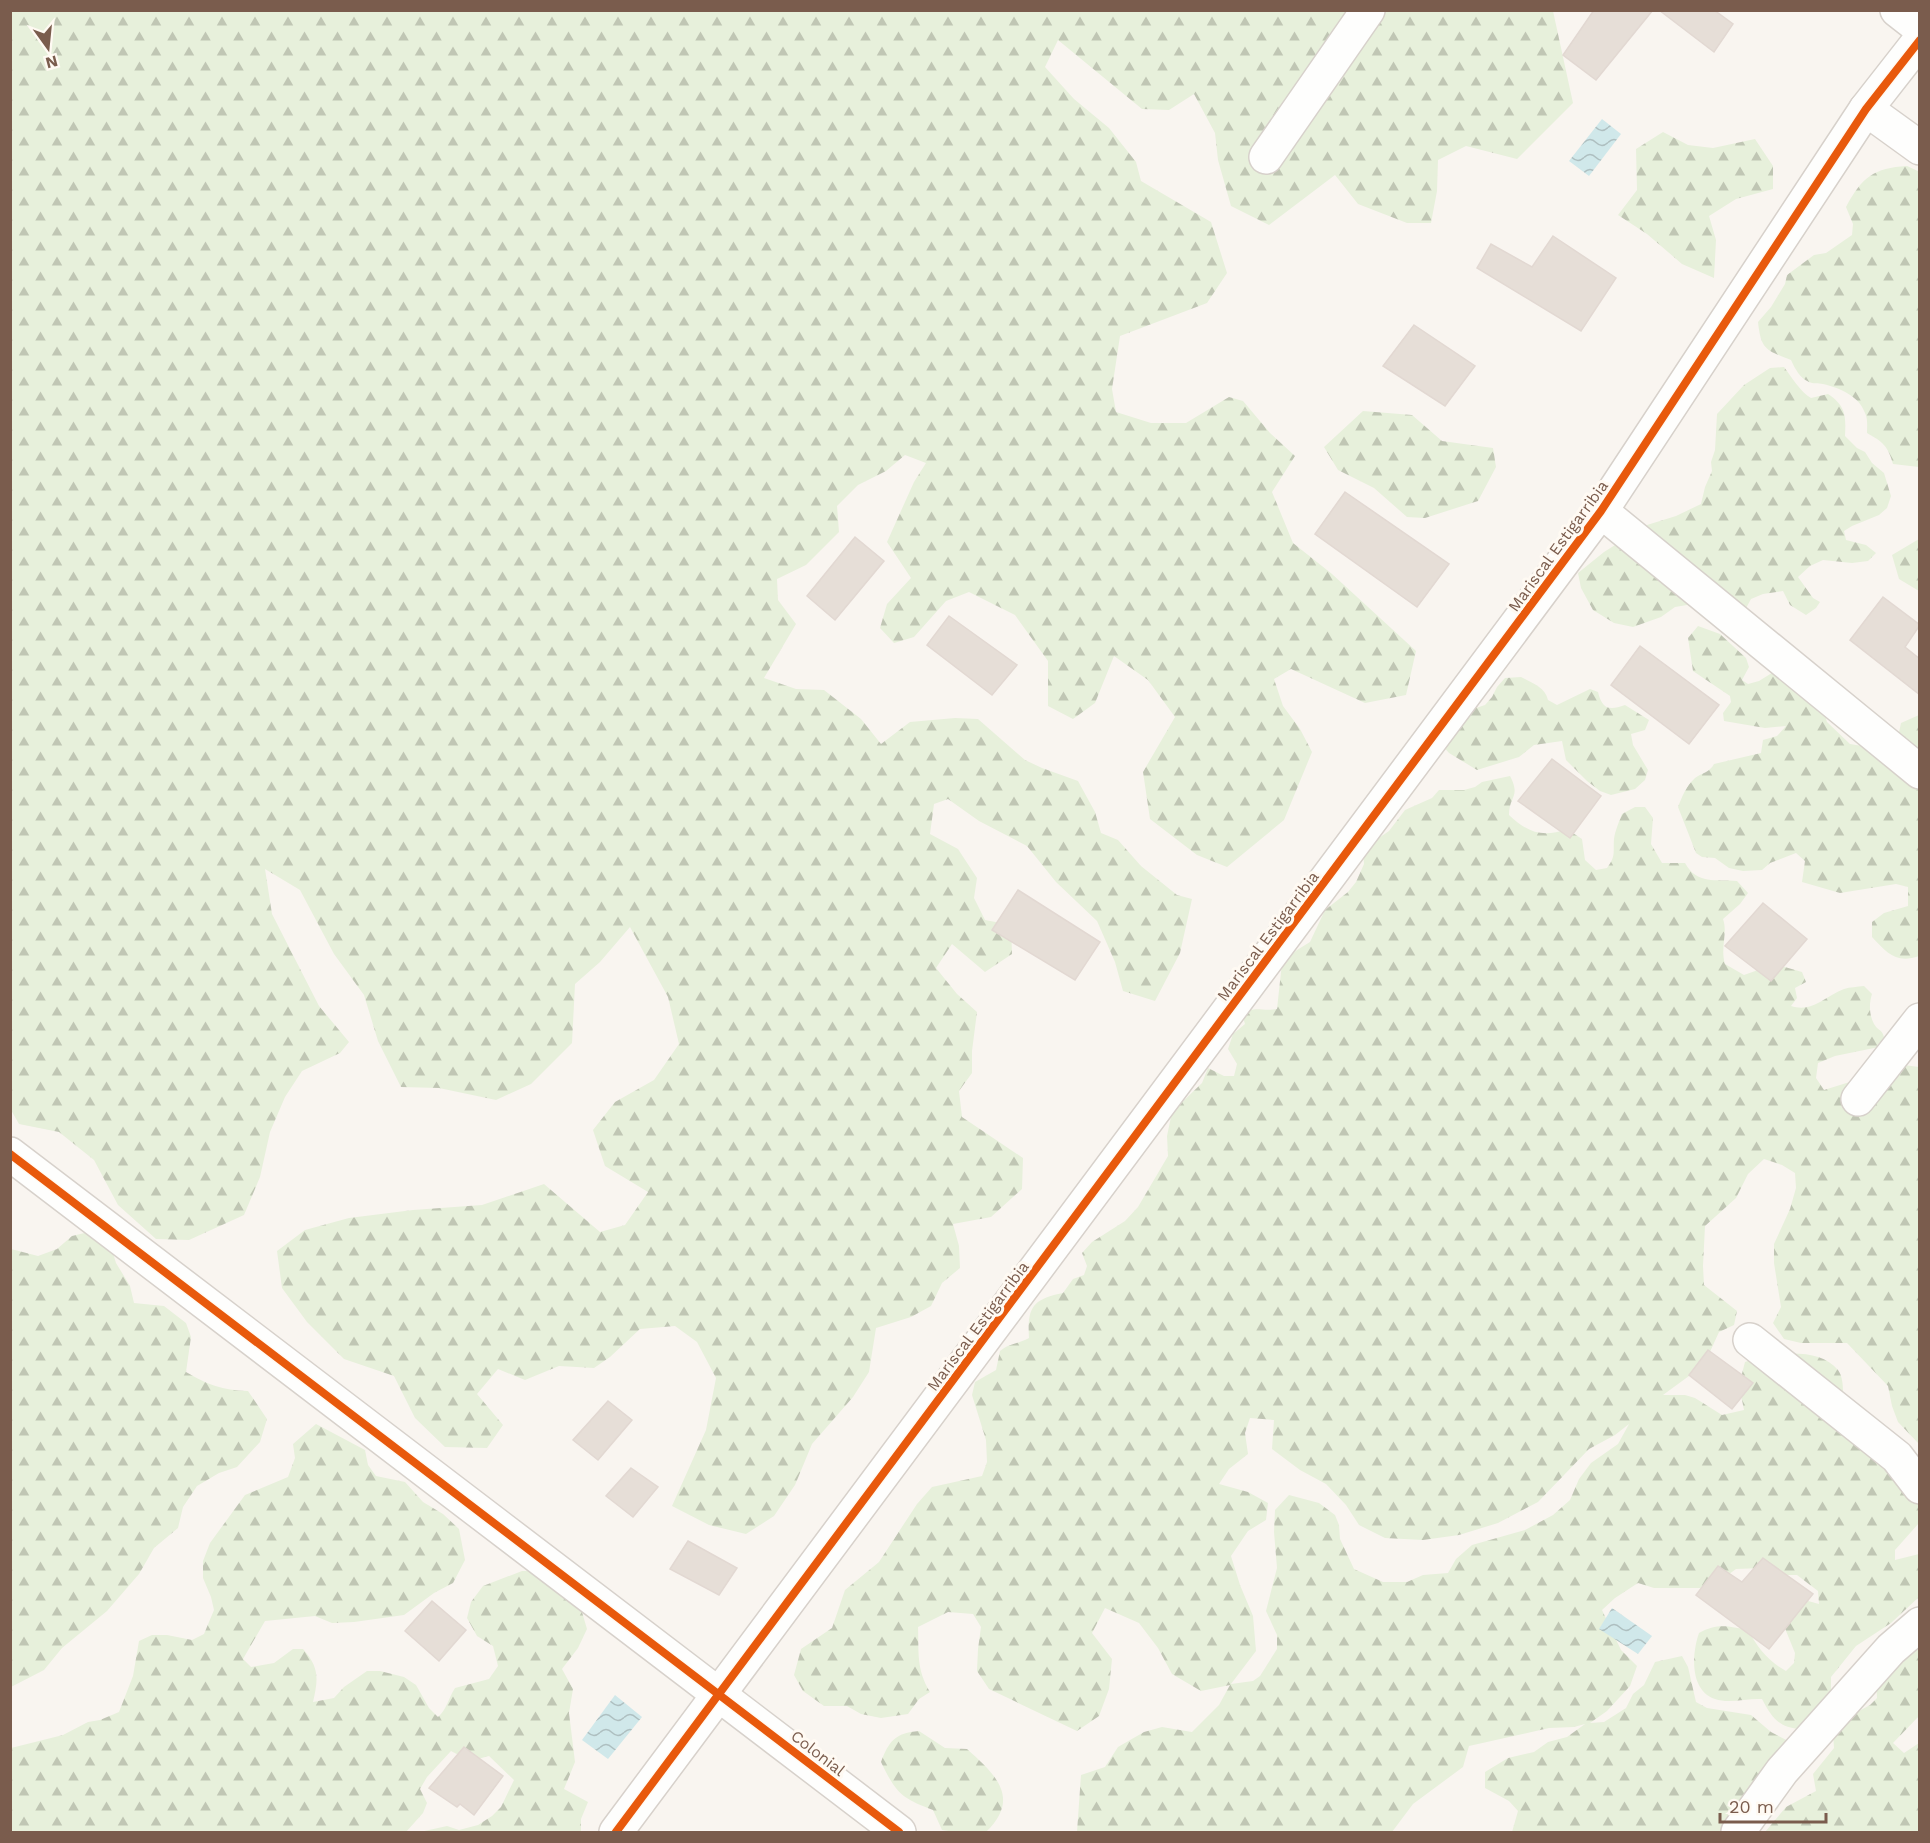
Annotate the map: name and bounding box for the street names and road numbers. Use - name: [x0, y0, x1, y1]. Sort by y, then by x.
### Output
- street label: Mariscal Estigarribia: [1504, 477, 1612, 615]
- street label: Mariscal Estigarribia: [1213, 867, 1323, 1005]
- street label: Mariscal Estigarribia: [923, 1257, 1033, 1395]
- street label: Colonial: [787, 1726, 849, 1780]

